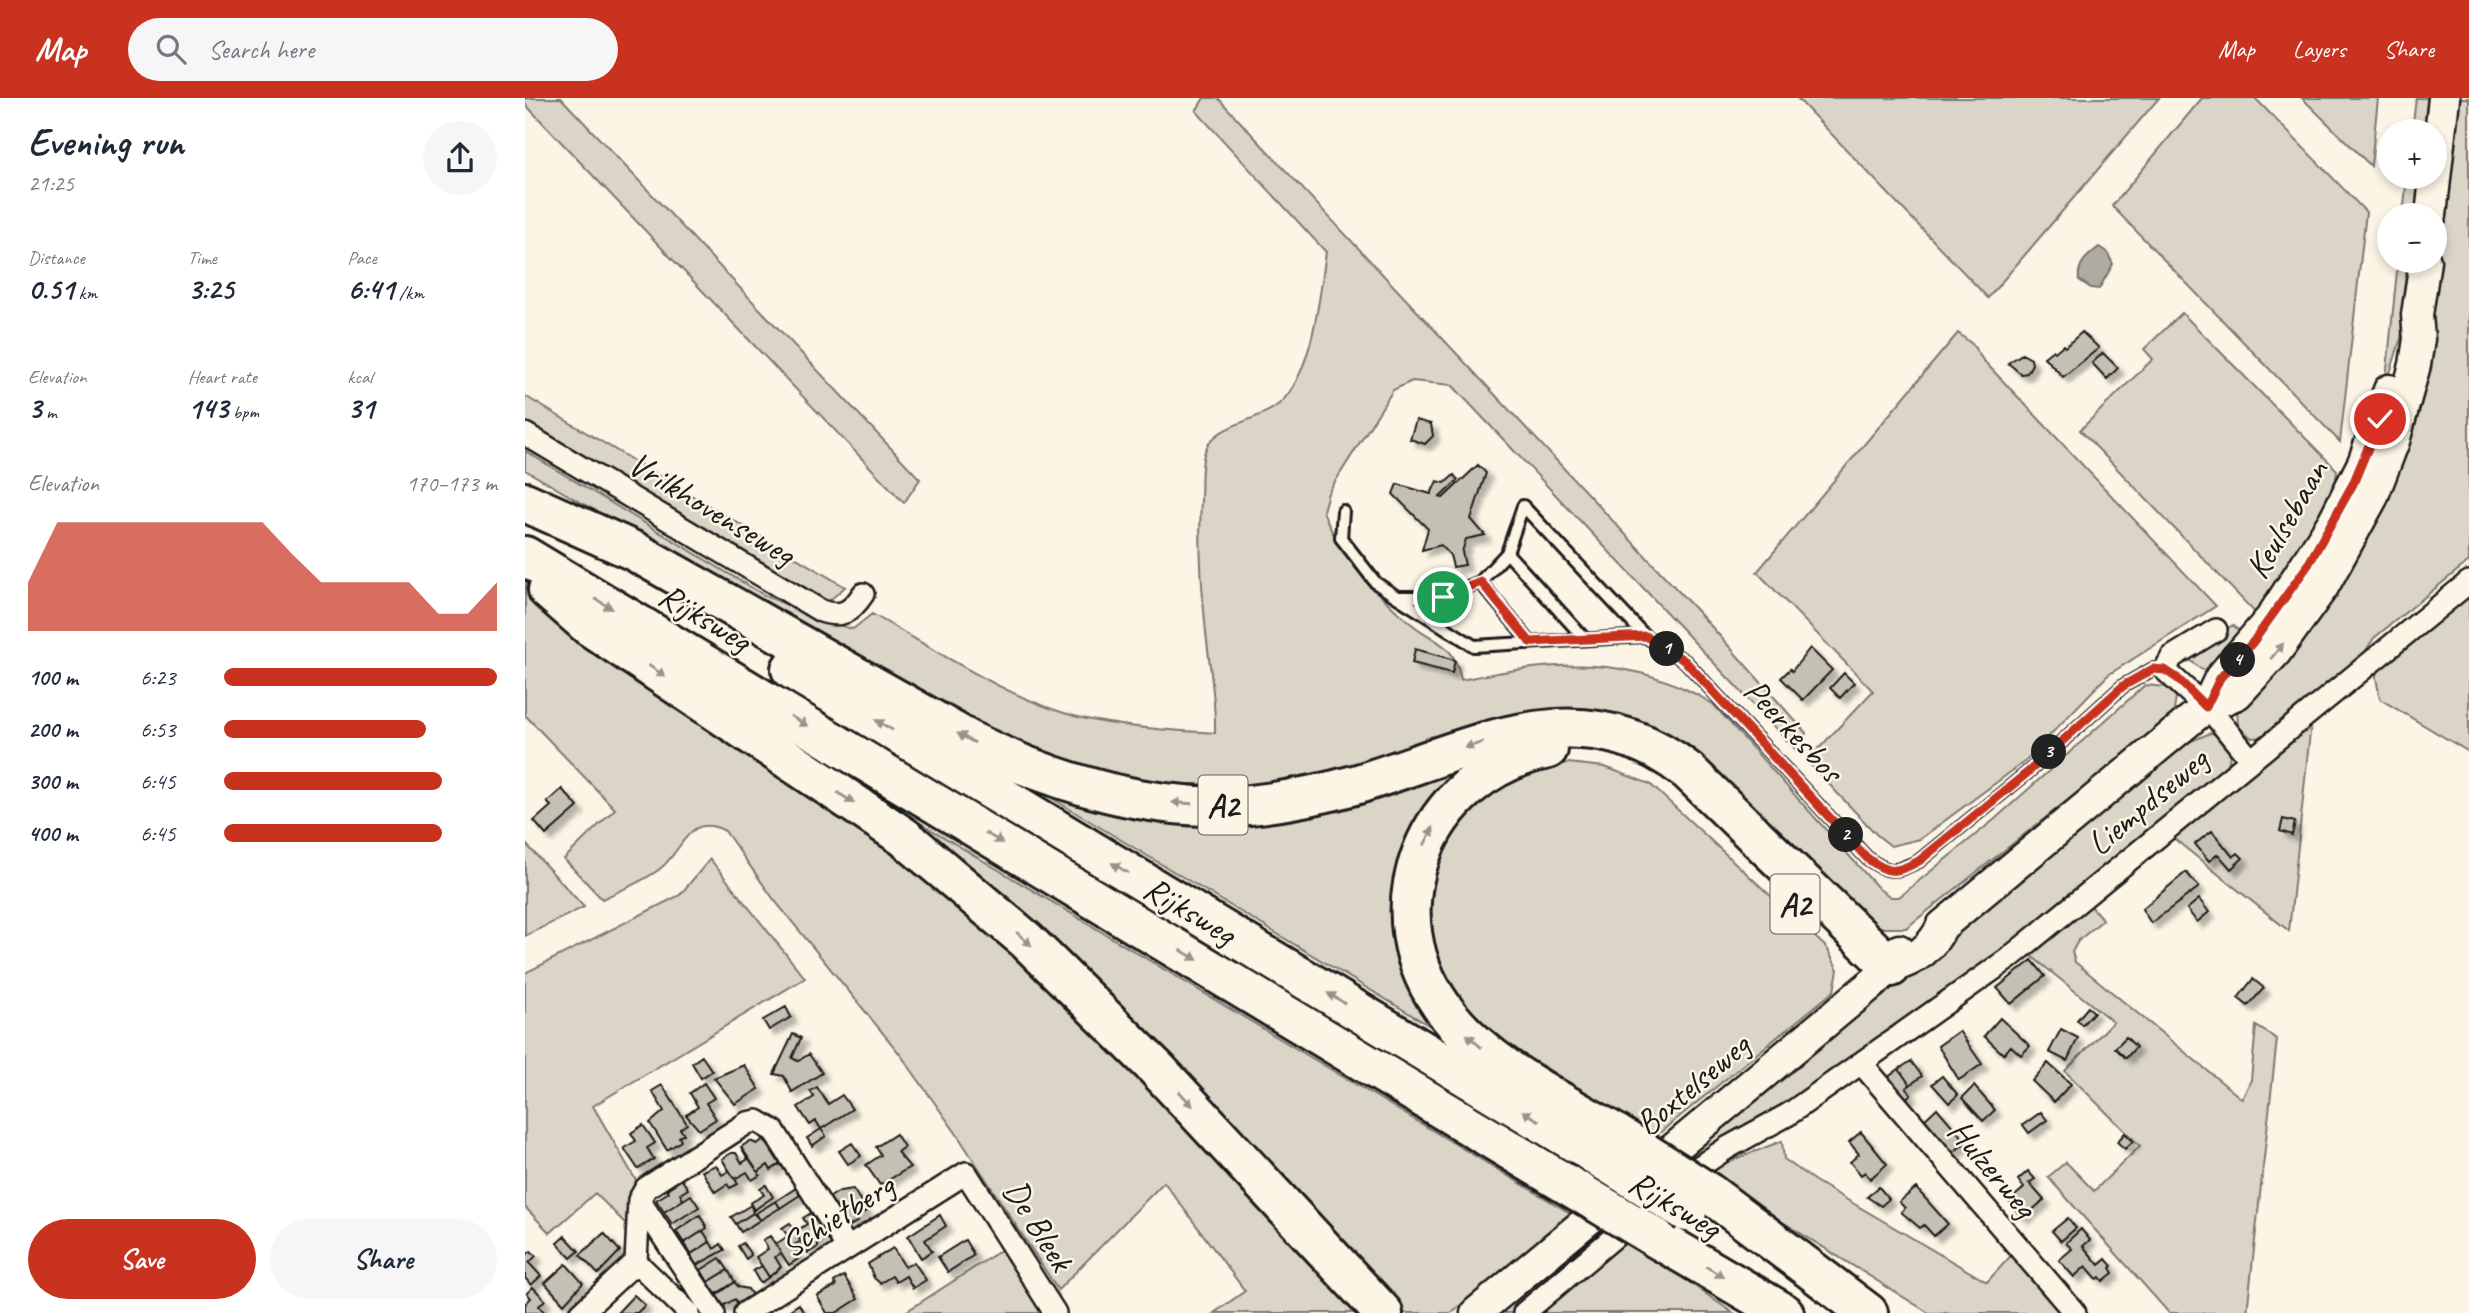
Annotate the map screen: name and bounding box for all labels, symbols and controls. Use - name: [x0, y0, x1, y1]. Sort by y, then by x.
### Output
- search box: [128, 18, 618, 81]
- text: Map: [35, 28, 86, 70]
- icon: search: [152, 30, 190, 68]
- text: Search here: [208, 33, 314, 66]
- text: Map: [2218, 34, 2255, 64]
- text: Layers: [2293, 34, 2346, 64]
- text: Share: [2384, 34, 2434, 64]
- text: Evening run: [28, 119, 184, 166]
- map controls: [2377, 119, 2447, 273]
- button: +: [2377, 119, 2447, 189]
- button: share: [423, 121, 497, 195]
- text: 21:25: [28, 169, 74, 198]
- button: −: [2377, 203, 2447, 273]
- text: Distance: [28, 246, 85, 270]
- text: Time: [188, 246, 217, 270]
- text: Pace: [347, 246, 377, 270]
- text: 0.51: [28, 270, 74, 308]
- text: 3:25: [188, 270, 234, 308]
- text: 6:41: [347, 270, 394, 308]
- text: km: [74, 281, 97, 305]
- text: /km: [394, 281, 424, 305]
- text: Elevation: [28, 365, 86, 389]
- text: Heart rate: [188, 365, 257, 389]
- text: kcal: [347, 365, 372, 389]
- text: 3: [28, 389, 42, 427]
- text: 143: [188, 389, 228, 427]
- text: 31: [347, 389, 374, 427]
- pin: [2350, 389, 2410, 449]
- text: m: [42, 400, 57, 424]
- text: bpm: [228, 400, 259, 424]
- icon: check: [2361, 400, 2399, 438]
- street label: Vrilkhovenseweg: [620, 441, 806, 577]
- street label: Keulsebaan: [2234, 451, 2339, 587]
- text: Elevation: [28, 469, 99, 498]
- text: 170–173 m: [406, 469, 497, 498]
- pin: [1413, 567, 1473, 627]
- street label: Rijksweg: [651, 573, 761, 664]
- icon: arrive: [1424, 578, 1462, 616]
- one-way arrow: [595, 597, 614, 610]
- pin: 1: [1649, 632, 1685, 666]
- text: 1: [1662, 636, 1671, 660]
- pin: 4: [2221, 642, 2255, 678]
- one-way arrow: [2269, 642, 2284, 659]
- text: 4: [2233, 647, 2242, 671]
- text: 100 m: [28, 663, 78, 692]
- text: 6:23: [140, 663, 176, 692]
- one-way arrow: [647, 665, 667, 678]
- street label: Peerkesbos: [1734, 669, 1855, 794]
- one-way arrow: [790, 714, 809, 727]
- text: 200 m: [28, 715, 78, 744]
- text: 6:53: [140, 715, 176, 744]
- one-way arrow: [874, 718, 893, 731]
- one-way arrow: [956, 732, 975, 744]
- pin: 3: [2031, 734, 2067, 770]
- street label: Liempdseweg: [2077, 736, 2219, 865]
- text: 3: [2044, 739, 2053, 763]
- one-way arrow: [1463, 740, 1484, 750]
- text: 300 m: [28, 767, 78, 796]
- text: 6:45: [140, 767, 176, 796]
- road number: A2: [1199, 776, 1247, 834]
- one-way arrow: [837, 791, 855, 805]
- one-way arrow: [1170, 797, 1192, 808]
- pin: 2: [1829, 818, 1863, 852]
- text: 400 m: [28, 819, 78, 848]
- text: 6:45: [140, 819, 176, 848]
- text: 2: [1841, 822, 1850, 846]
- one-way arrow: [1423, 826, 1434, 846]
- one-way arrow: [985, 832, 1004, 844]
- one-way arrow: [1111, 862, 1130, 874]
- street label: Rijksweg: [1136, 866, 1246, 957]
- road number: A2: [1771, 874, 1819, 933]
- one-way arrow: [1015, 931, 1033, 947]
- one-way arrow: [1180, 949, 1199, 962]
- one-way arrow: [1326, 992, 1345, 1005]
- street label: Boxtelseweg: [1626, 1022, 1761, 1146]
- one-way arrow: [1465, 1033, 1483, 1049]
- one-way arrow: [1177, 1090, 1193, 1107]
- street label: Hulzerweg: [1938, 1109, 2049, 1229]
- one-way arrow: [1521, 1110, 1540, 1122]
- street label: Rijksweg: [1621, 1160, 1731, 1251]
- street label: Schietberg: [772, 1162, 905, 1268]
- street label: De Bleek: [993, 1171, 1085, 1281]
- button: Save: [28, 1219, 256, 1299]
- button: Share: [270, 1219, 497, 1299]
- one-way arrow: [1706, 1266, 1725, 1279]

